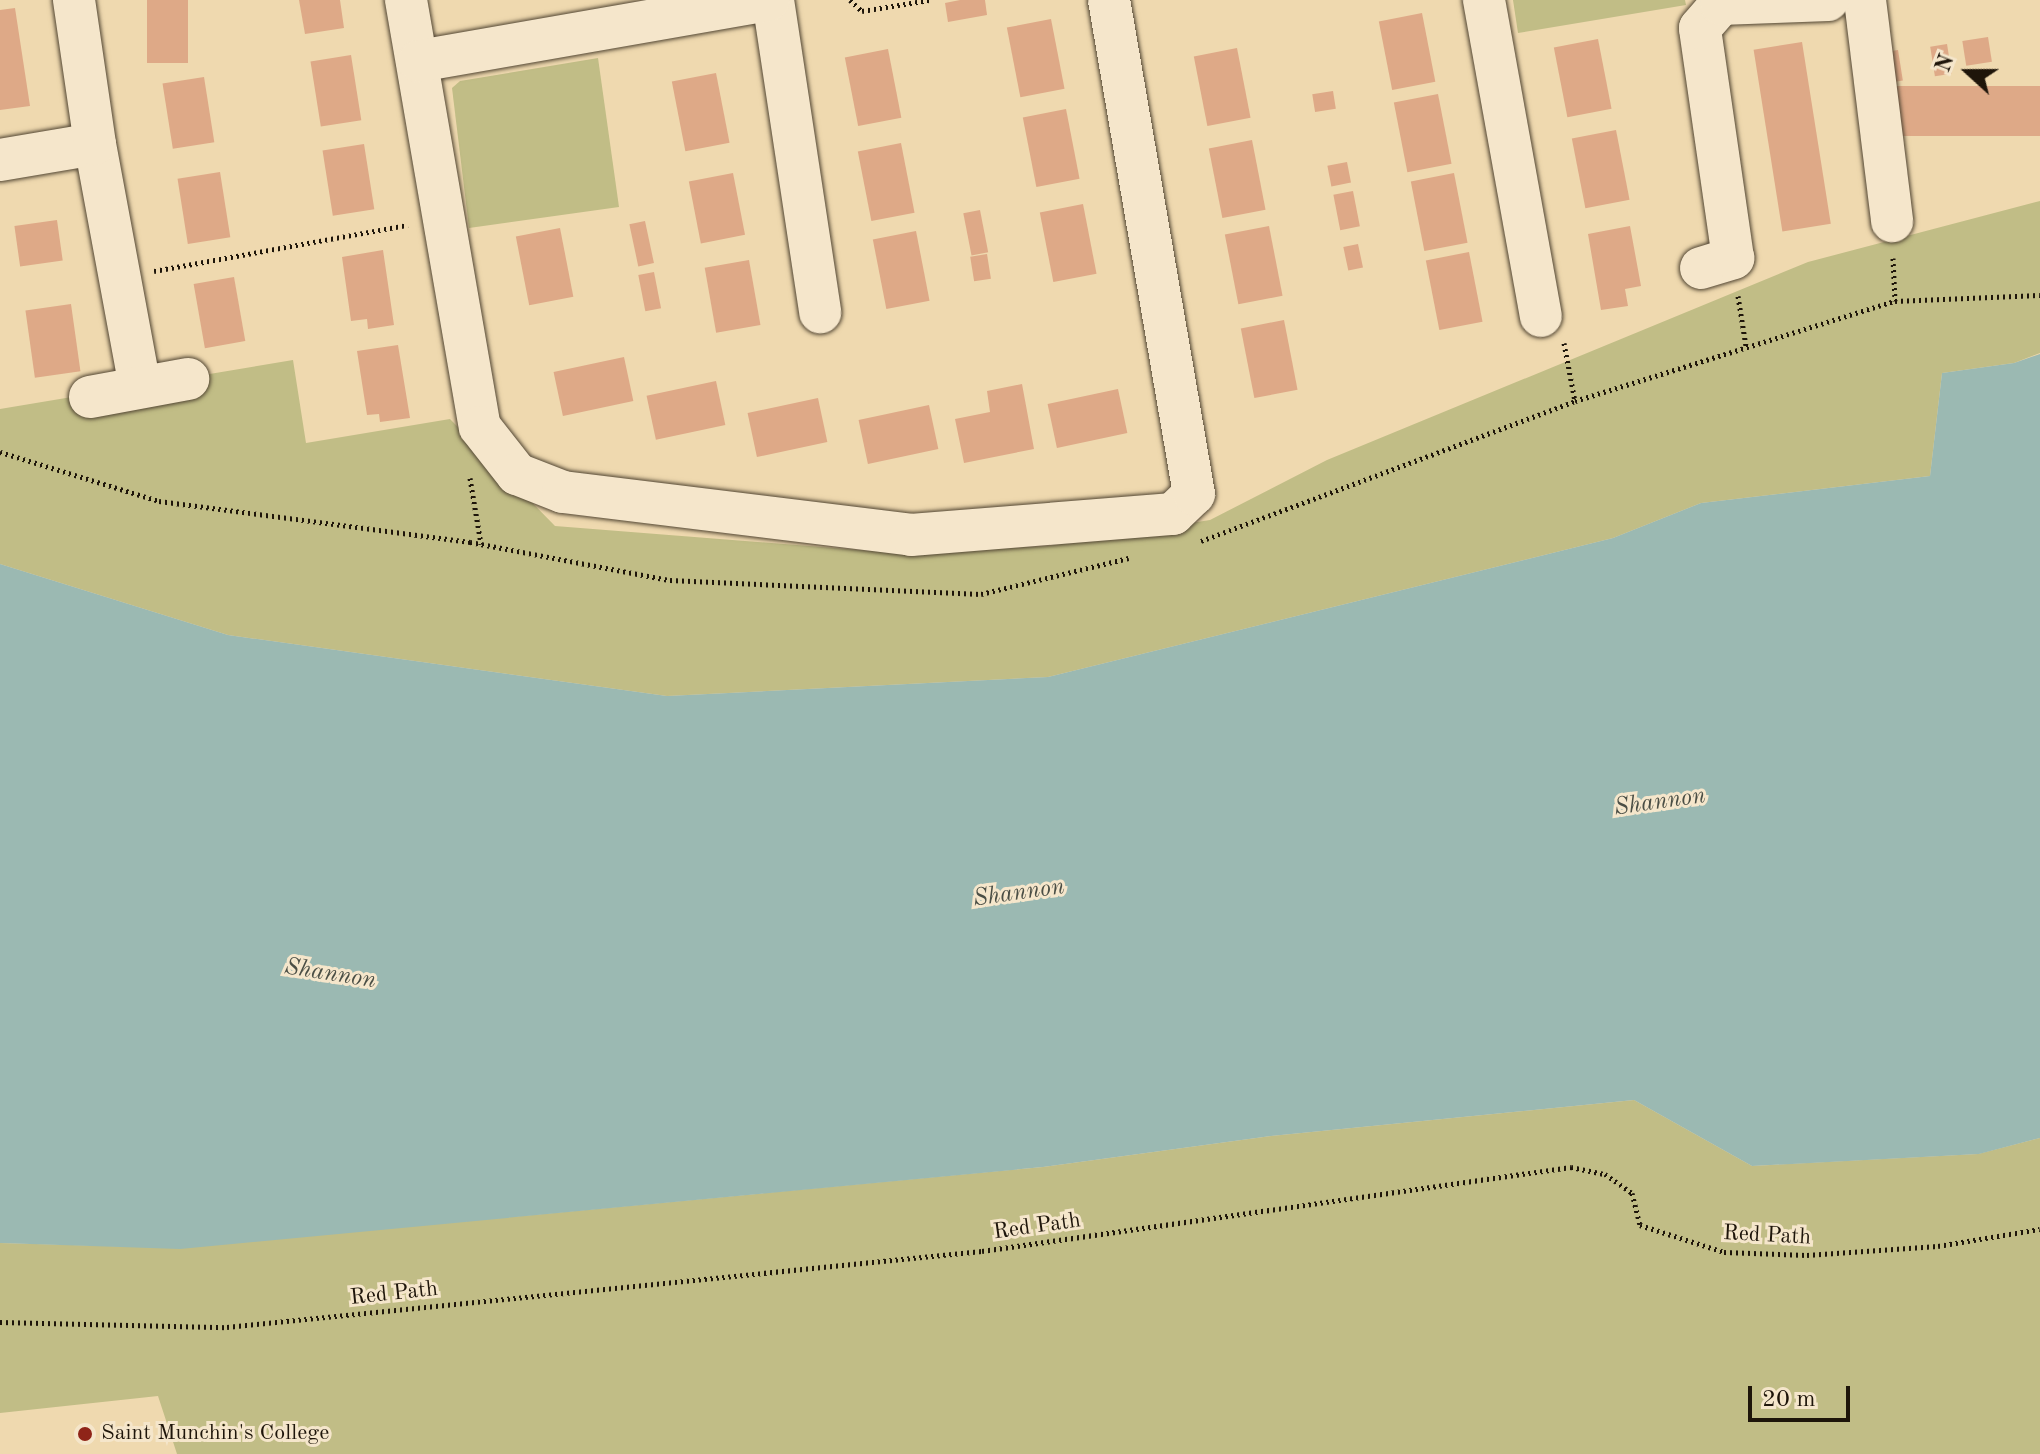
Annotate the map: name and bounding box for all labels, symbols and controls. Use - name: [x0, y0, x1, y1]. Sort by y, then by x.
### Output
- north arrow: [1928, 32, 2008, 112]
- text: N: [1932, 52, 1959, 75]
- water label: Shannon: [1612, 782, 1708, 824]
- water label: Shannon: [971, 873, 1067, 915]
- water label: Shannon: [282, 954, 378, 996]
- street label: Red Path: [992, 1208, 1082, 1246]
- street label: Red Path: [1722, 1221, 1812, 1251]
- street label: Red Path: [349, 1276, 439, 1312]
- scale bar: [1752, 1370, 1854, 1420]
- text: 20 m: [1762, 1388, 1816, 1412]
- place label: Saint Munchin's College: [101, 1421, 329, 1447]
- marker: Saint Munchin's College: [76, 1425, 94, 1443]

